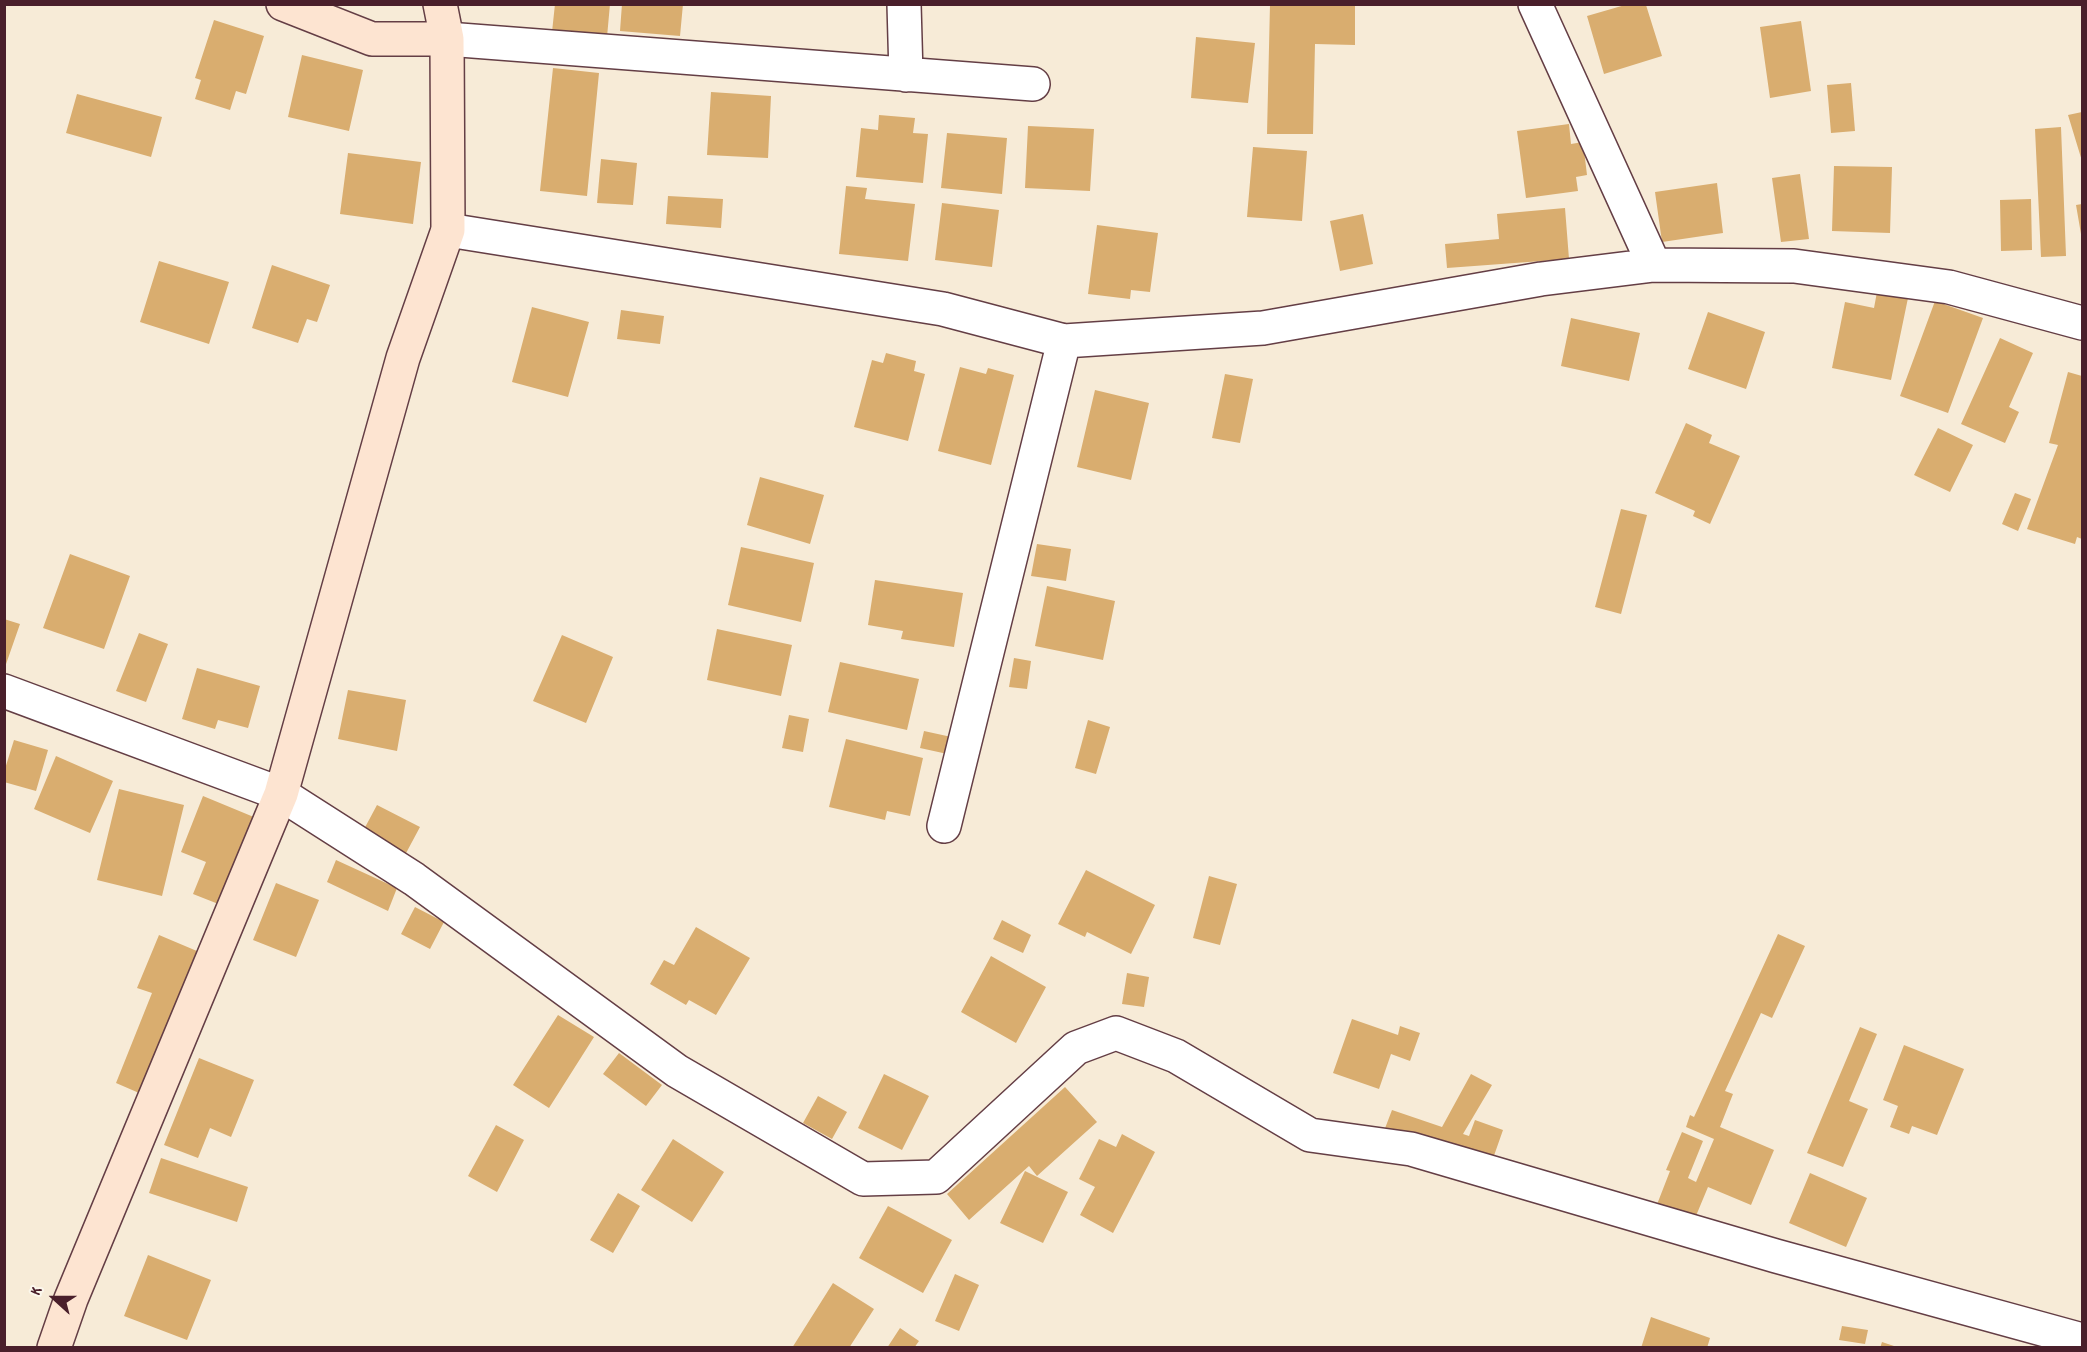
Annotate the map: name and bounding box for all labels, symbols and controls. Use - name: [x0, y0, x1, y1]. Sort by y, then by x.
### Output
- north arrow: [24, 1268, 84, 1328]
- text: K: [25, 1284, 49, 1299]

